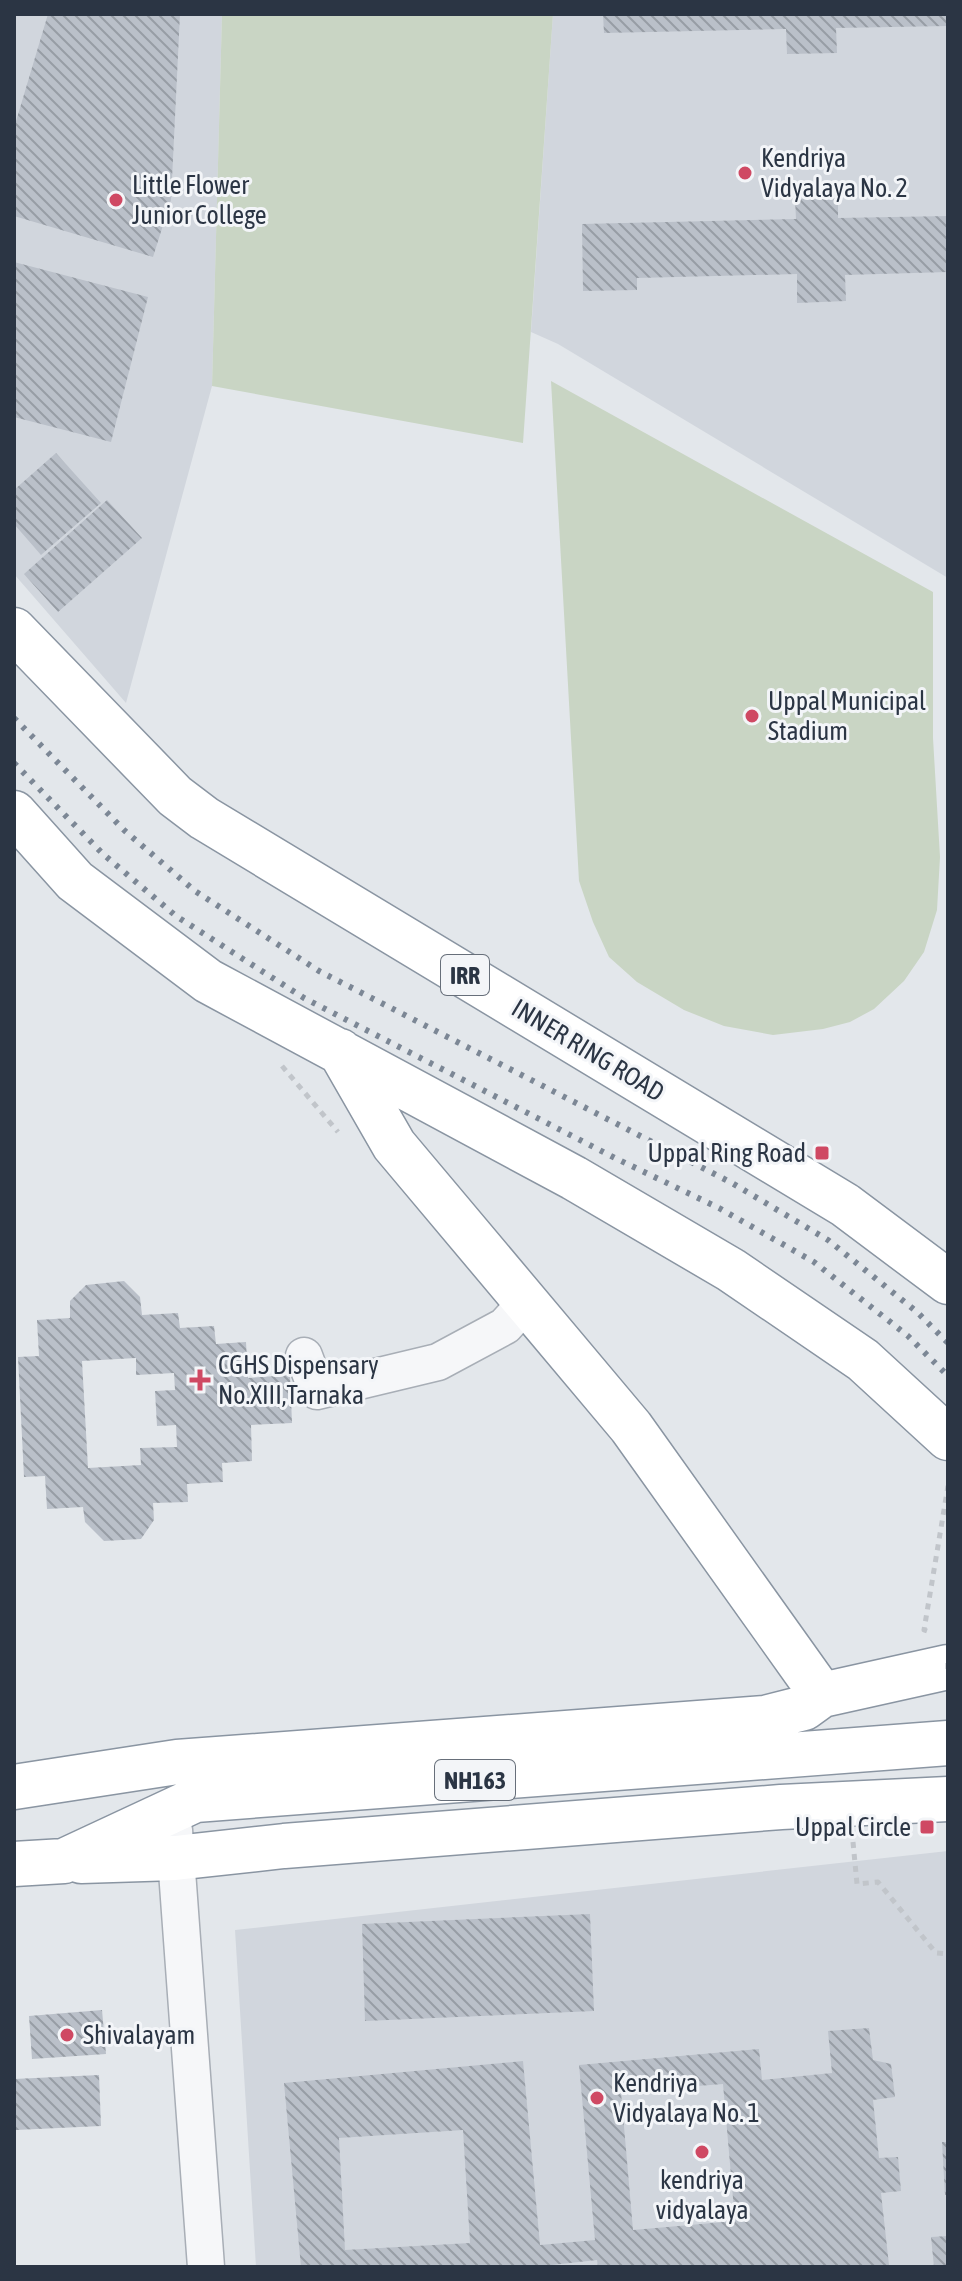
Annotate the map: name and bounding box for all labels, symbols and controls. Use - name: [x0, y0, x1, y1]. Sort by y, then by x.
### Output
- place label: Kendriya Vidyalaya No. 2: [761, 143, 908, 203]
- marker: Kendriya Vidyalaya No. 2: [736, 164, 754, 182]
- place label: Little Flower Junior College: [132, 170, 267, 230]
- marker: Little Flower Junior College: [107, 191, 125, 209]
- place label: Uppal Municipal Stadium: [768, 686, 926, 746]
- marker: Uppal Municipal Stadium: [743, 707, 761, 725]
- road number: IRR: [441, 955, 489, 995]
- street label: INNER RING ROAD: [506, 993, 670, 1107]
- place label: Uppal Ring Road: [648, 1138, 806, 1168]
- marker: Uppal Ring Road: [813, 1144, 831, 1162]
- place label: CGHS Dispensary No.XIII,Tarnaka: [218, 1350, 379, 1410]
- marker: CGHS Dispensary No.XIII,Tarnaka: [189, 1369, 211, 1391]
- road number: NH163: [435, 1760, 515, 1800]
- place label: Uppal Circle: [795, 1812, 911, 1842]
- marker: Uppal Circle: [918, 1818, 936, 1836]
- place label: Shivalayam: [83, 2020, 195, 2050]
- marker: Shivalayam: [58, 2026, 76, 2044]
- place label: Kendriya Vidyalaya No. 1: [613, 2068, 760, 2128]
- marker: Kendriya Vidyalaya No. 1: [588, 2089, 606, 2107]
- marker: kendriya vidyalaya: [693, 2143, 711, 2161]
- place label: kendriya vidyalaya: [655, 2165, 749, 2225]

